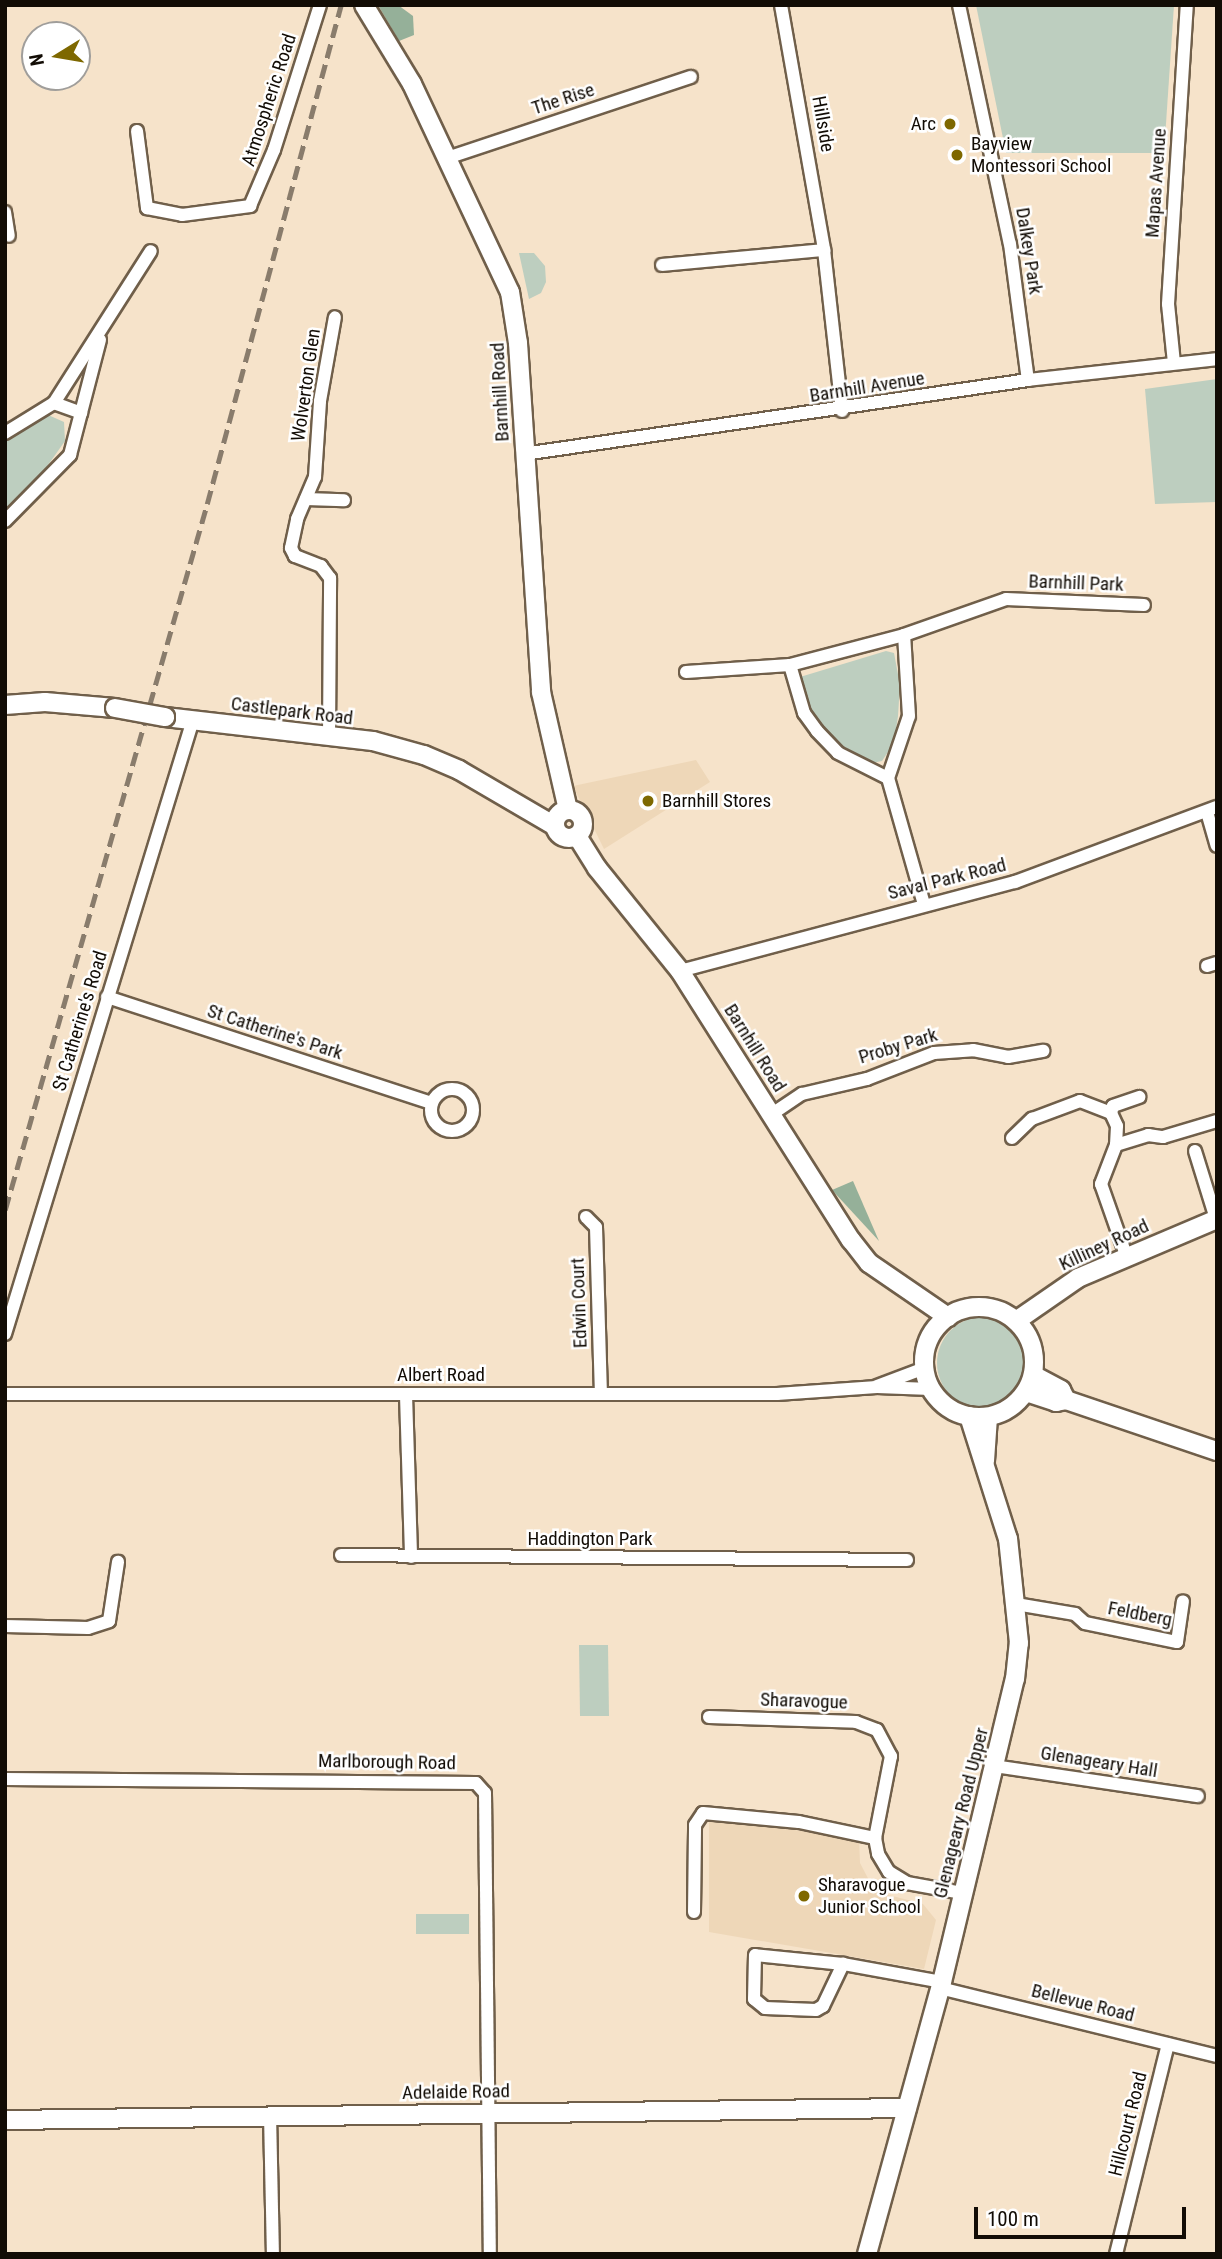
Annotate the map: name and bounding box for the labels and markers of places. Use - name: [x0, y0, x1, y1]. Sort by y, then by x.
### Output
- place label: Arc: [911, 113, 936, 135]
- marker: Arc: [942, 116, 958, 132]
- place label: Bayview Montessori School: [971, 133, 1111, 177]
- marker: Bayview Montessori School: [949, 147, 965, 163]
- place label: Barnhill Stores: [662, 790, 771, 812]
- marker: Barnhill Stores: [640, 793, 656, 809]
- place label: Sharavogue Junior School: [818, 1874, 921, 1918]
- marker: Sharavogue Junior School: [796, 1888, 812, 1904]

